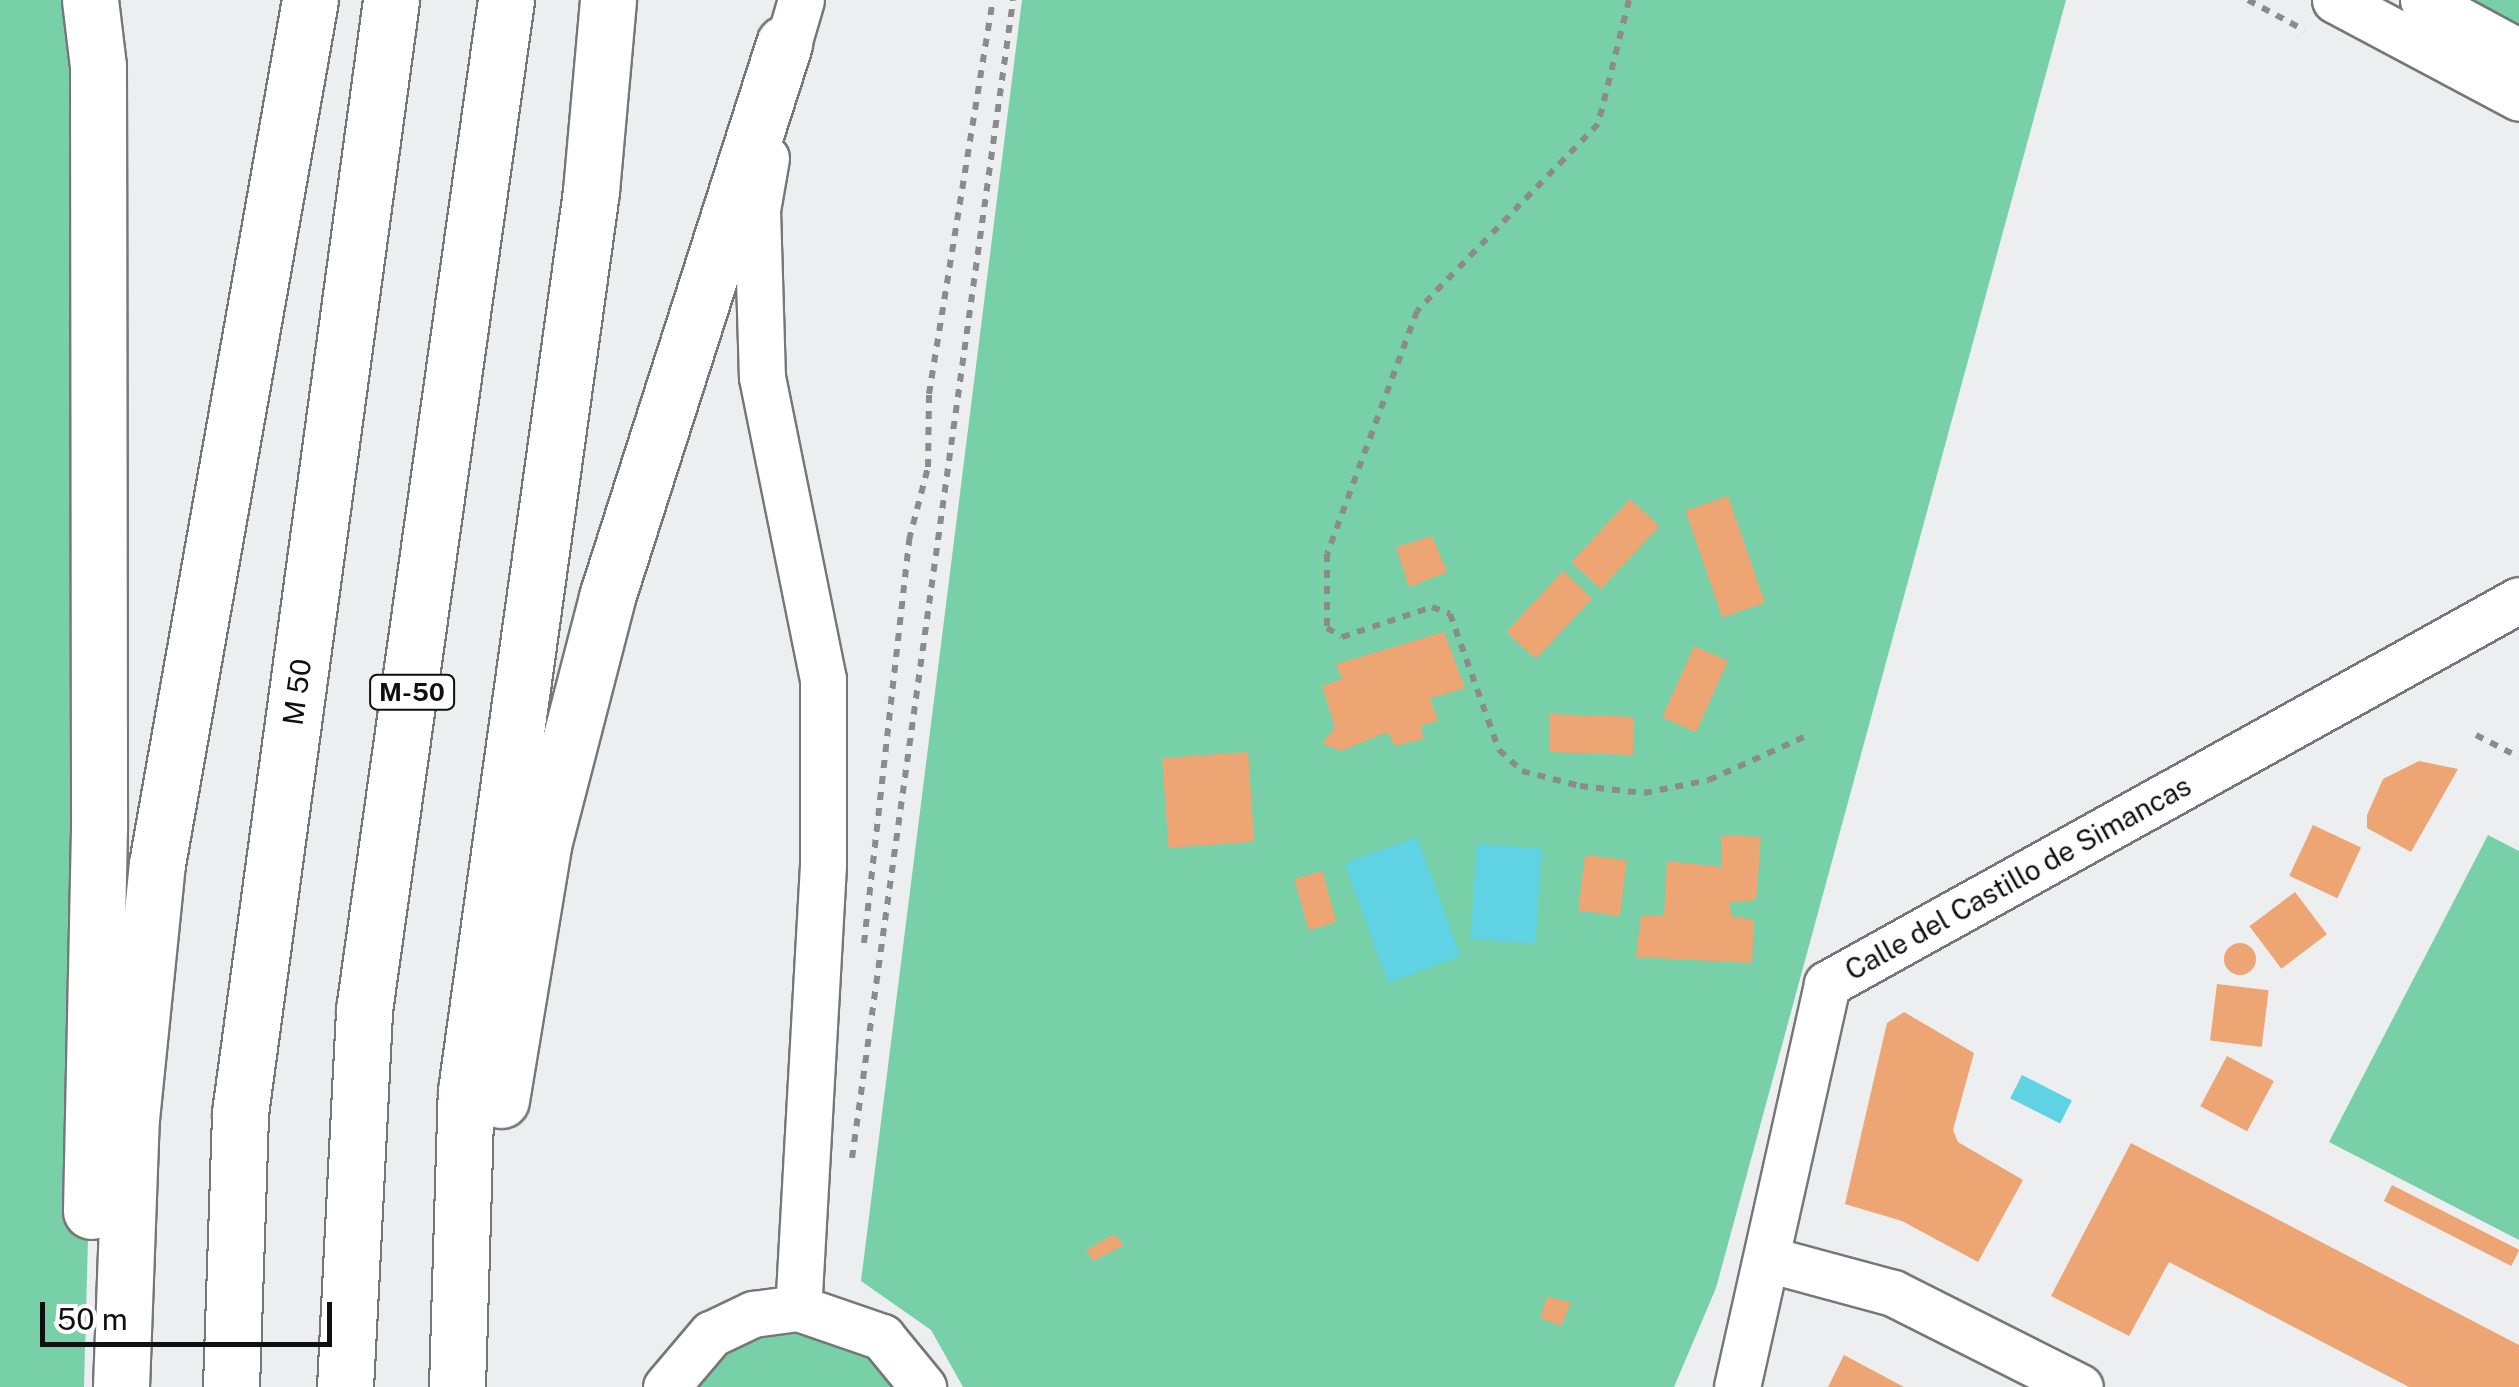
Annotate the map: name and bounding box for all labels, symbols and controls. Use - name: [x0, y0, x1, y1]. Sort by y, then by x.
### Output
- street label: M 50: [276, 657, 318, 727]
- road number: M-50: [367, 672, 457, 712]
- street label: Calle del Castillo de Simancas: [1839, 768, 2197, 988]
- scale bar: [45, 1282, 338, 1344]
- text: 50 m: [57, 1301, 128, 1337]

